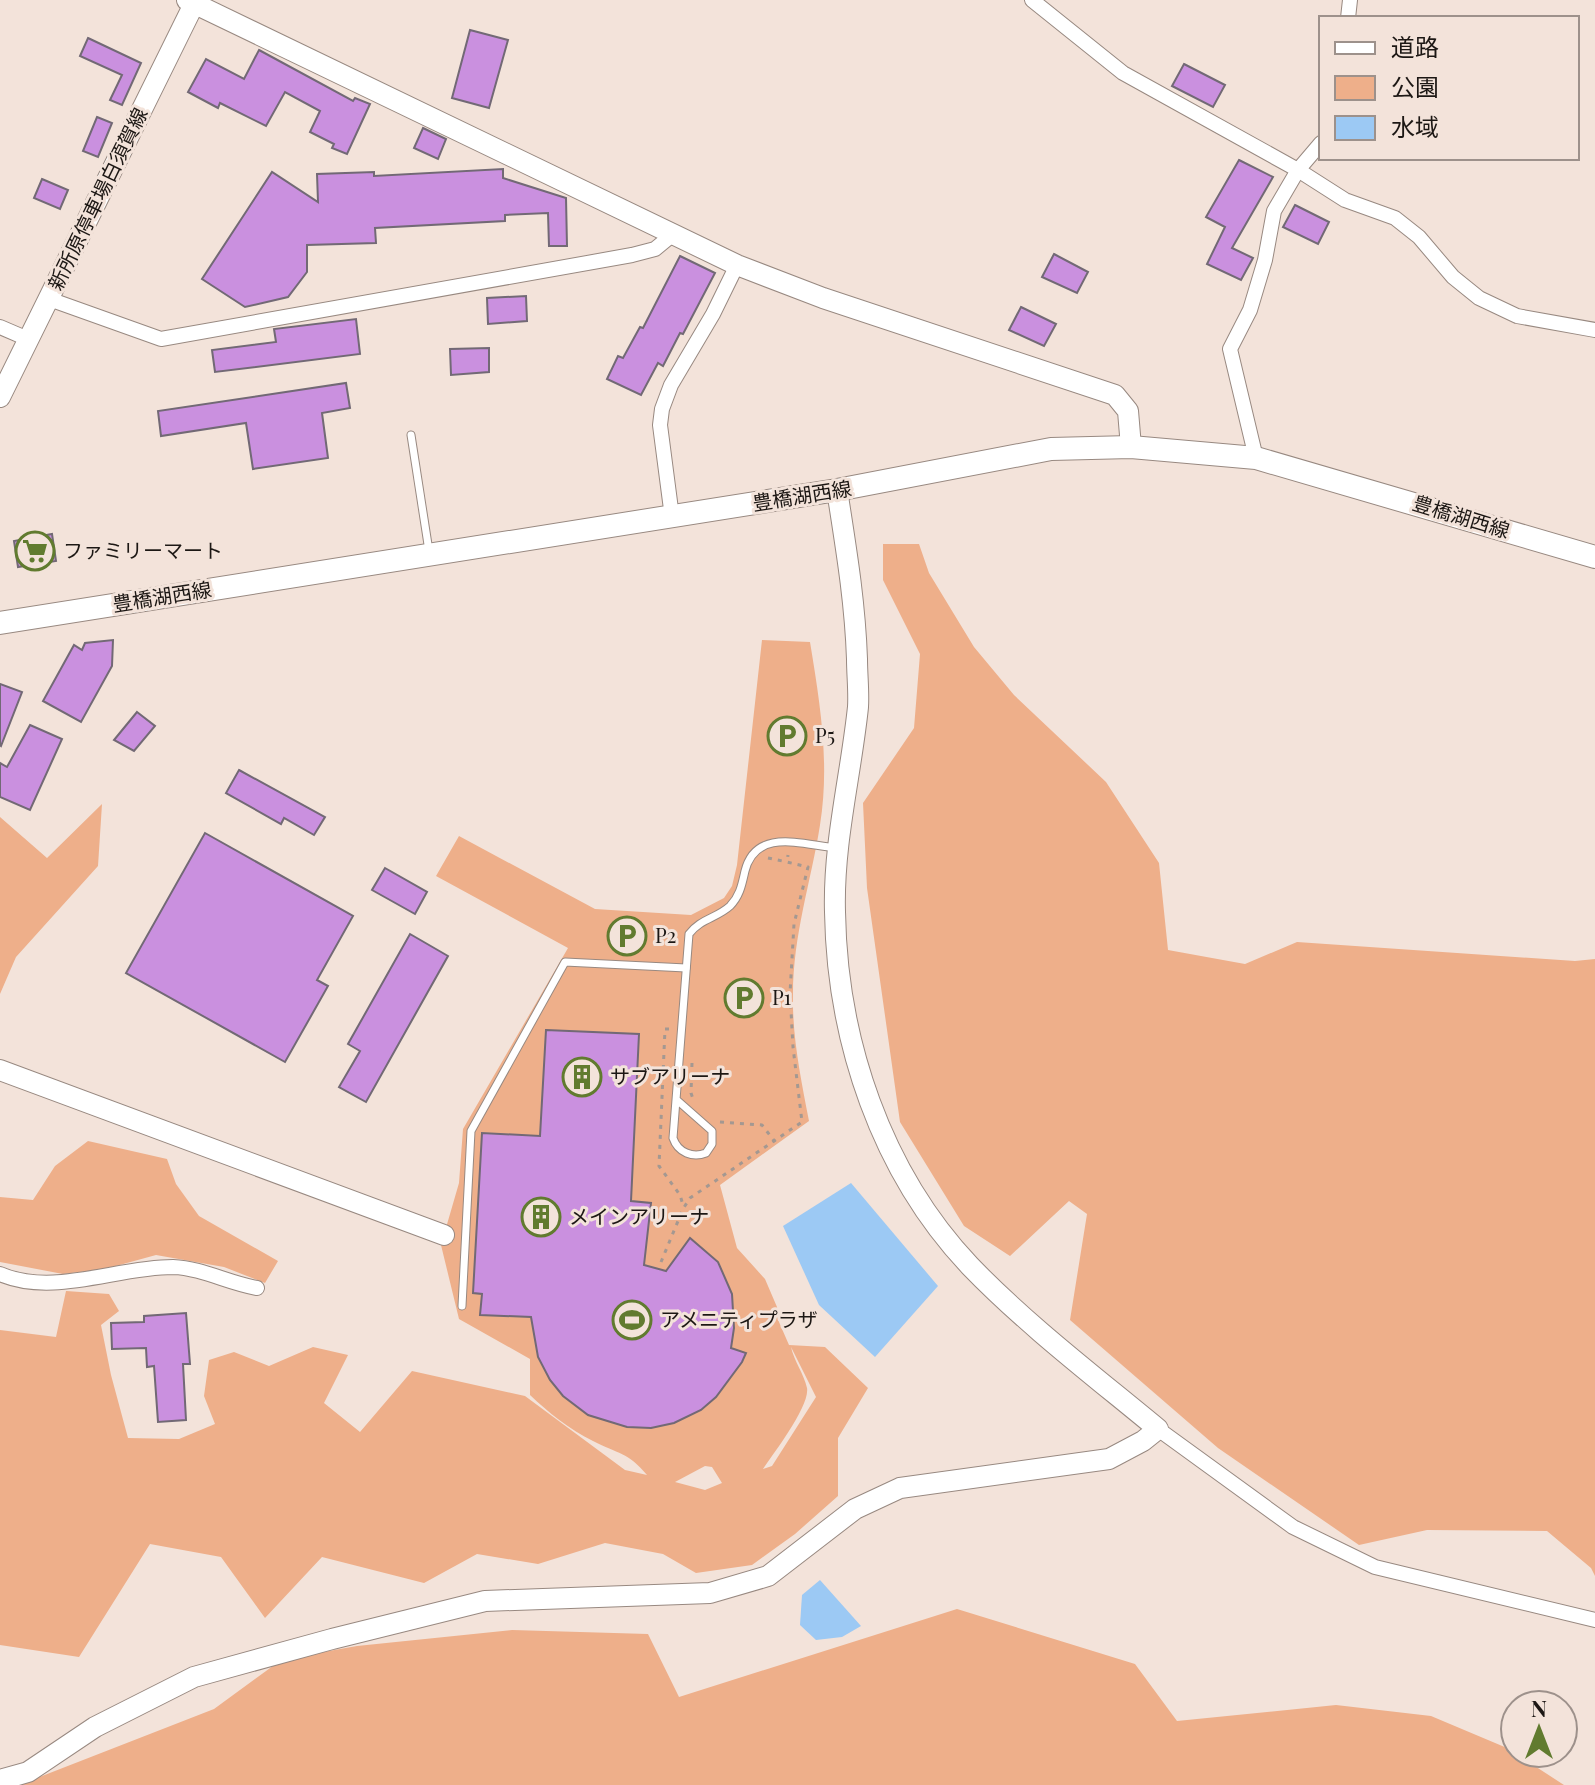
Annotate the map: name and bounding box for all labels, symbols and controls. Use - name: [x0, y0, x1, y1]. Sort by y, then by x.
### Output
- legend: [1319, 16, 1579, 160]
- text: 道路: [1391, 30, 1439, 62]
- text: 公園: [1391, 70, 1439, 102]
- street label: 新所原停車場白須賀線: [41, 103, 153, 294]
- text: 水域: [1391, 110, 1439, 142]
- street label: 豊橋湖西線: [750, 473, 853, 516]
- street label: 豊橋湖西線: [1410, 488, 1513, 543]
- supermarket icon: ファミリーマート: [14, 530, 56, 572]
- place label: ファミリーマート: [63, 536, 223, 563]
- street label: 豊橋湖西線: [110, 574, 213, 617]
- parking icon: P5: [766, 715, 808, 757]
- place label: P5: [815, 721, 835, 748]
- parking icon: P2: [606, 915, 648, 957]
- place label: P2: [655, 921, 676, 948]
- parking icon: P1: [723, 977, 765, 1019]
- place label: P1: [772, 983, 791, 1010]
- building icon: サブアリーナ: [561, 1056, 603, 1098]
- place label: サブアリーナ: [610, 1062, 730, 1089]
- building icon: メインアリーナ: [520, 1196, 562, 1238]
- place label: メインアリーナ: [569, 1202, 709, 1229]
- sports icon: アメニティプラザ: [611, 1299, 653, 1341]
- place label: アメニティプラザ: [660, 1305, 818, 1332]
- north arrow: [1499, 1689, 1579, 1769]
- text: N: [1531, 1693, 1547, 1723]

